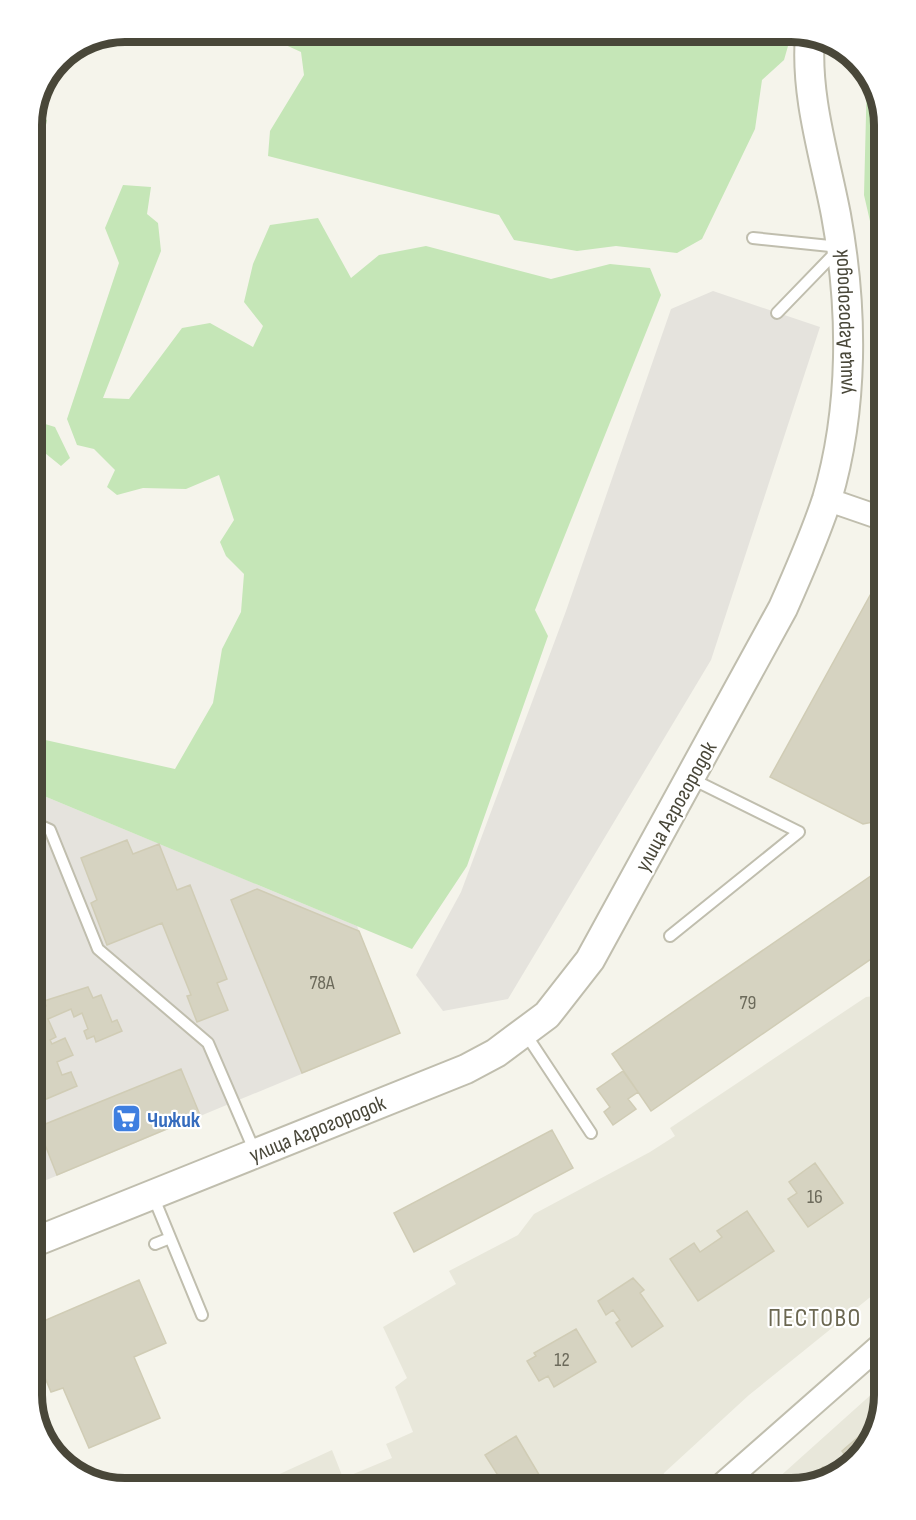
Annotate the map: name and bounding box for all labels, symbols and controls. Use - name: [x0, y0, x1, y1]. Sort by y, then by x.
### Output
- street label: улица Агрогородок: [827, 249, 860, 395]
- street label: улица Агрогородок: [629, 736, 724, 877]
- house number: 78А: [309, 971, 335, 995]
- house number: 79: [740, 991, 756, 1015]
- street label: улица Агрогородок: [245, 1090, 390, 1169]
- supermarket icon: Чижик: [110, 1103, 142, 1135]
- place label: Чижик: [147, 1107, 201, 1134]
- house number: 16: [807, 1185, 823, 1209]
- district label: ПЕСТОВО: [768, 1303, 862, 1334]
- house number: 12: [554, 1348, 570, 1372]

